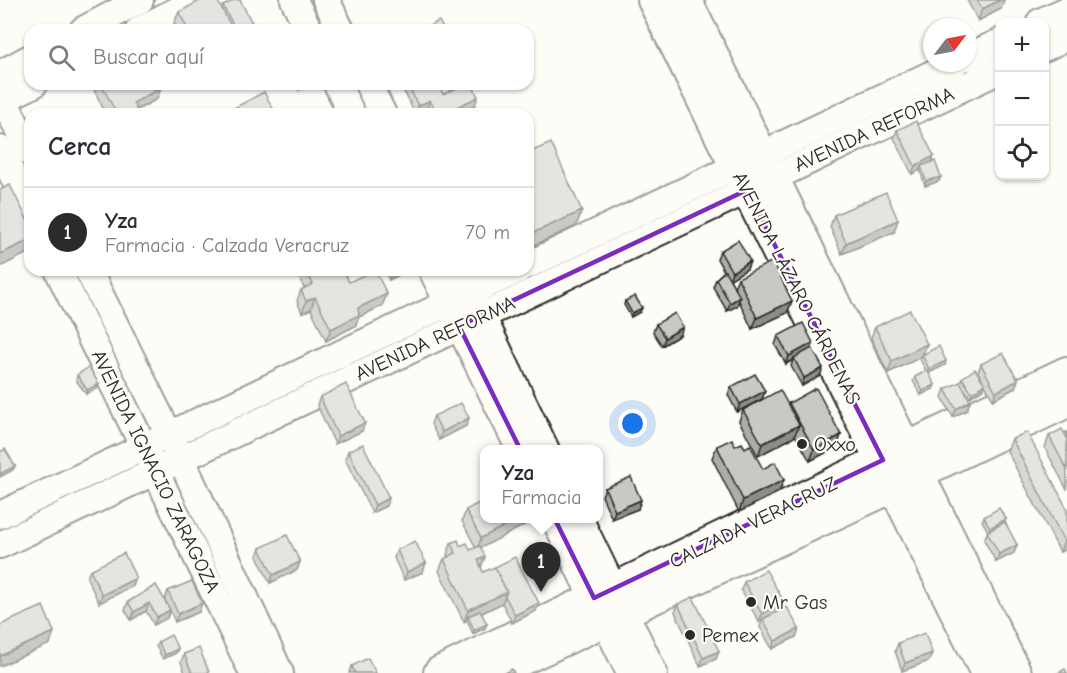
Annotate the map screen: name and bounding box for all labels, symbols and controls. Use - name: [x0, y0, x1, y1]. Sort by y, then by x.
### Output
- north arrow: [923, 18, 977, 72]
- map controls: [995, 18, 1049, 180]
- button: +: [995, 18, 1049, 72]
- search box: [24, 24, 534, 90]
- icon: search: [45, 41, 78, 74]
- text: Buscar aquí: [93, 44, 204, 70]
- button: −: [995, 72, 1049, 126]
- street label: AVENIDA REFORMA: [791, 82, 958, 177]
- button: locate: [995, 126, 1049, 180]
- text: Cerca: [48, 132, 112, 162]
- street label: AVENIDA LÁZARO CÁRDENAS: [728, 168, 866, 408]
- text: Yza: [105, 208, 138, 234]
- text: 1: [64, 221, 71, 244]
- text: 70 m: [465, 221, 510, 244]
- text: Farmacia · Calzada Veracruz: [105, 234, 349, 257]
- street label: AVENIDA REFORMA: [352, 291, 519, 386]
- street label: AVENIDA IGNACIO ZARAGOZA: [87, 346, 225, 597]
- your location: [618, 409, 647, 438]
- place label: Oxxo: [814, 433, 856, 456]
- marker: Oxxo: [795, 437, 809, 451]
- popup: [480, 445, 603, 523]
- text: Yza: [501, 460, 535, 486]
- street label: CALZADA VERACRUZ: [666, 472, 841, 573]
- text: Farmacia: [501, 486, 582, 509]
- pin: 1: [522, 542, 560, 592]
- place label: Mr Gas: [763, 591, 827, 614]
- marker: Mr Gas: [744, 595, 758, 609]
- place label: Pemex: [702, 624, 759, 647]
- marker: Pemex: [683, 628, 697, 642]

